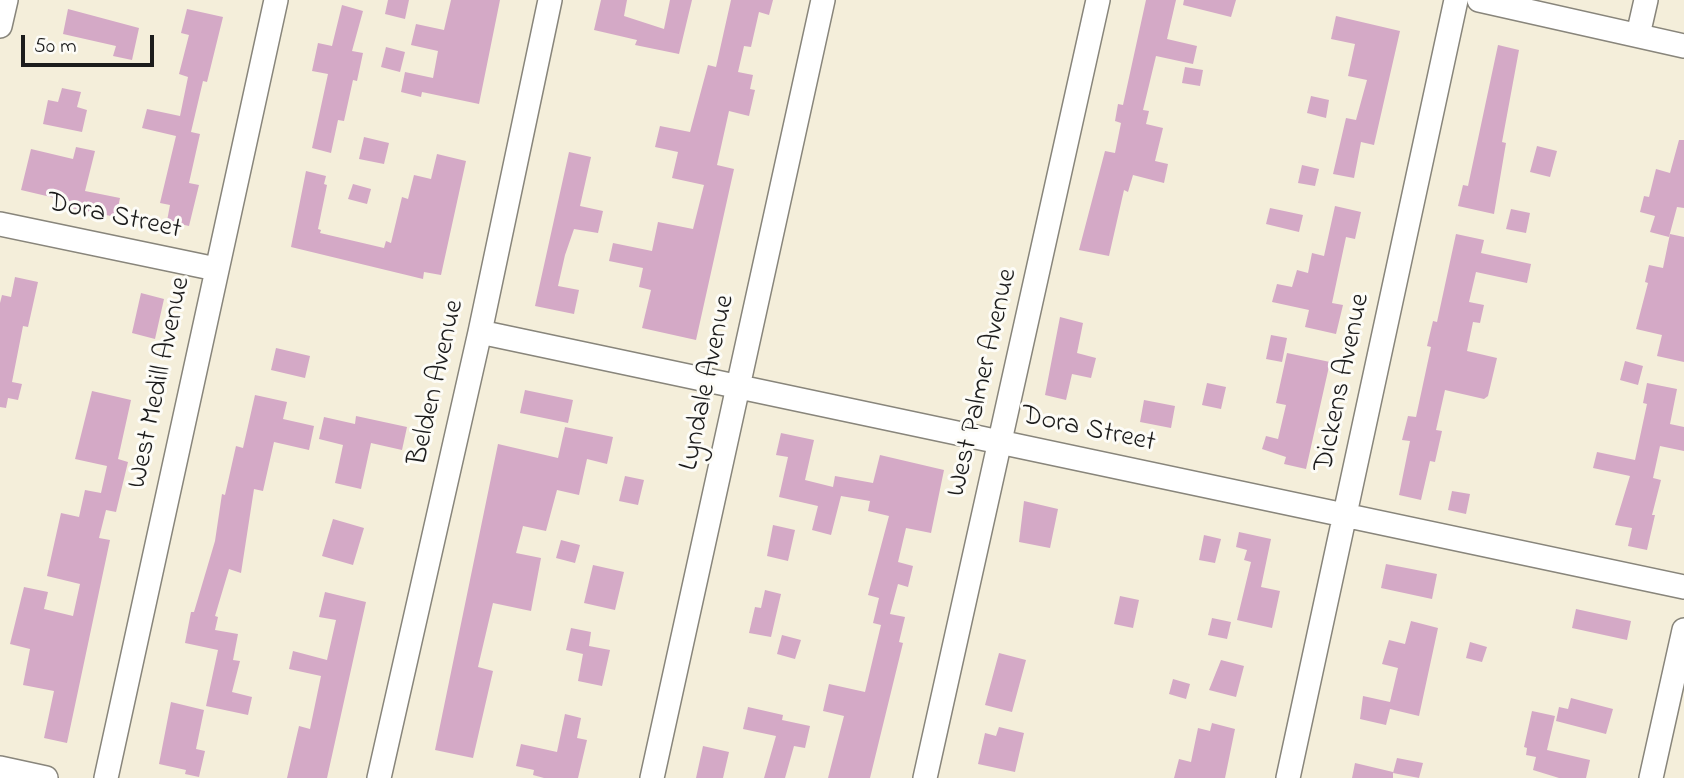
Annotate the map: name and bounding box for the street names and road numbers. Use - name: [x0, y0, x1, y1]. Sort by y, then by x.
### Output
- street label: Dora Street: [44, 187, 184, 249]
- street label: West Palmer Avenue: [941, 266, 1027, 500]
- street label: West Medill Avenue: [122, 274, 200, 492]
- street label: Dickens Avenue: [1309, 291, 1379, 475]
- street label: Lyndale Avenue: [674, 292, 744, 474]
- street label: Belden Avenue: [403, 297, 473, 469]
- street label: Dora Street: [1018, 400, 1158, 462]

